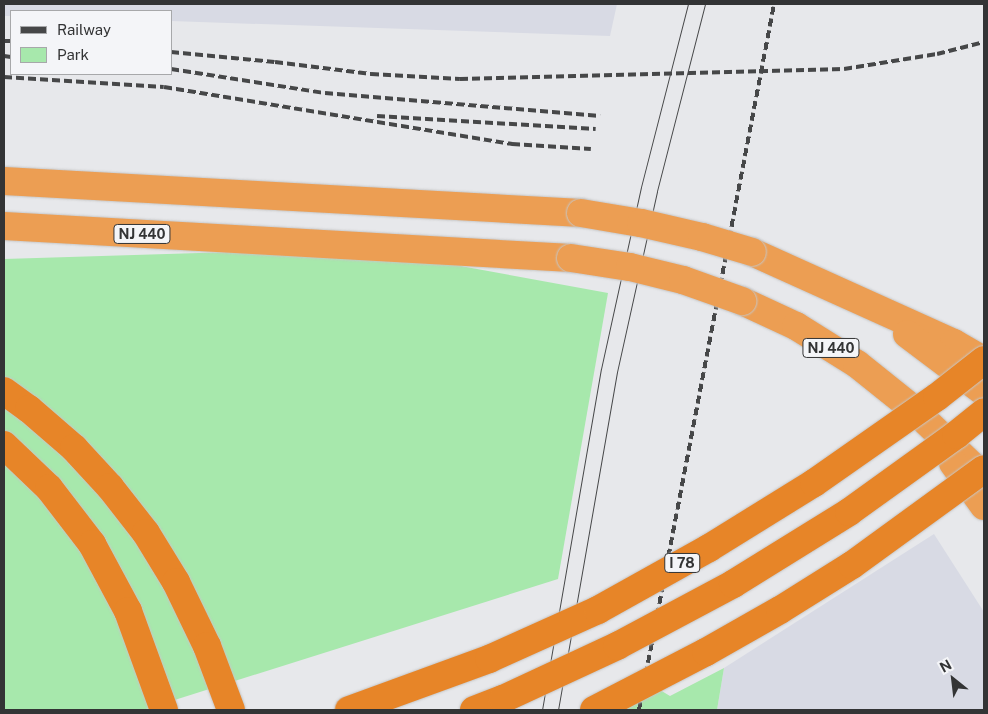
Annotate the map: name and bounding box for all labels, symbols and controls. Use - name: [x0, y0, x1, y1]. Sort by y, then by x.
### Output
- legend: [10, 10, 172, 75]
- text: Railway: [57, 21, 111, 38]
- text: Park: [57, 46, 89, 63]
- road number: NJ 440: [113, 222, 171, 245]
- road number: NJ 440: [802, 336, 860, 359]
- road number: I 78: [663, 552, 701, 574]
- north arrow: [928, 654, 978, 704]
- text: N: [937, 656, 954, 676]

